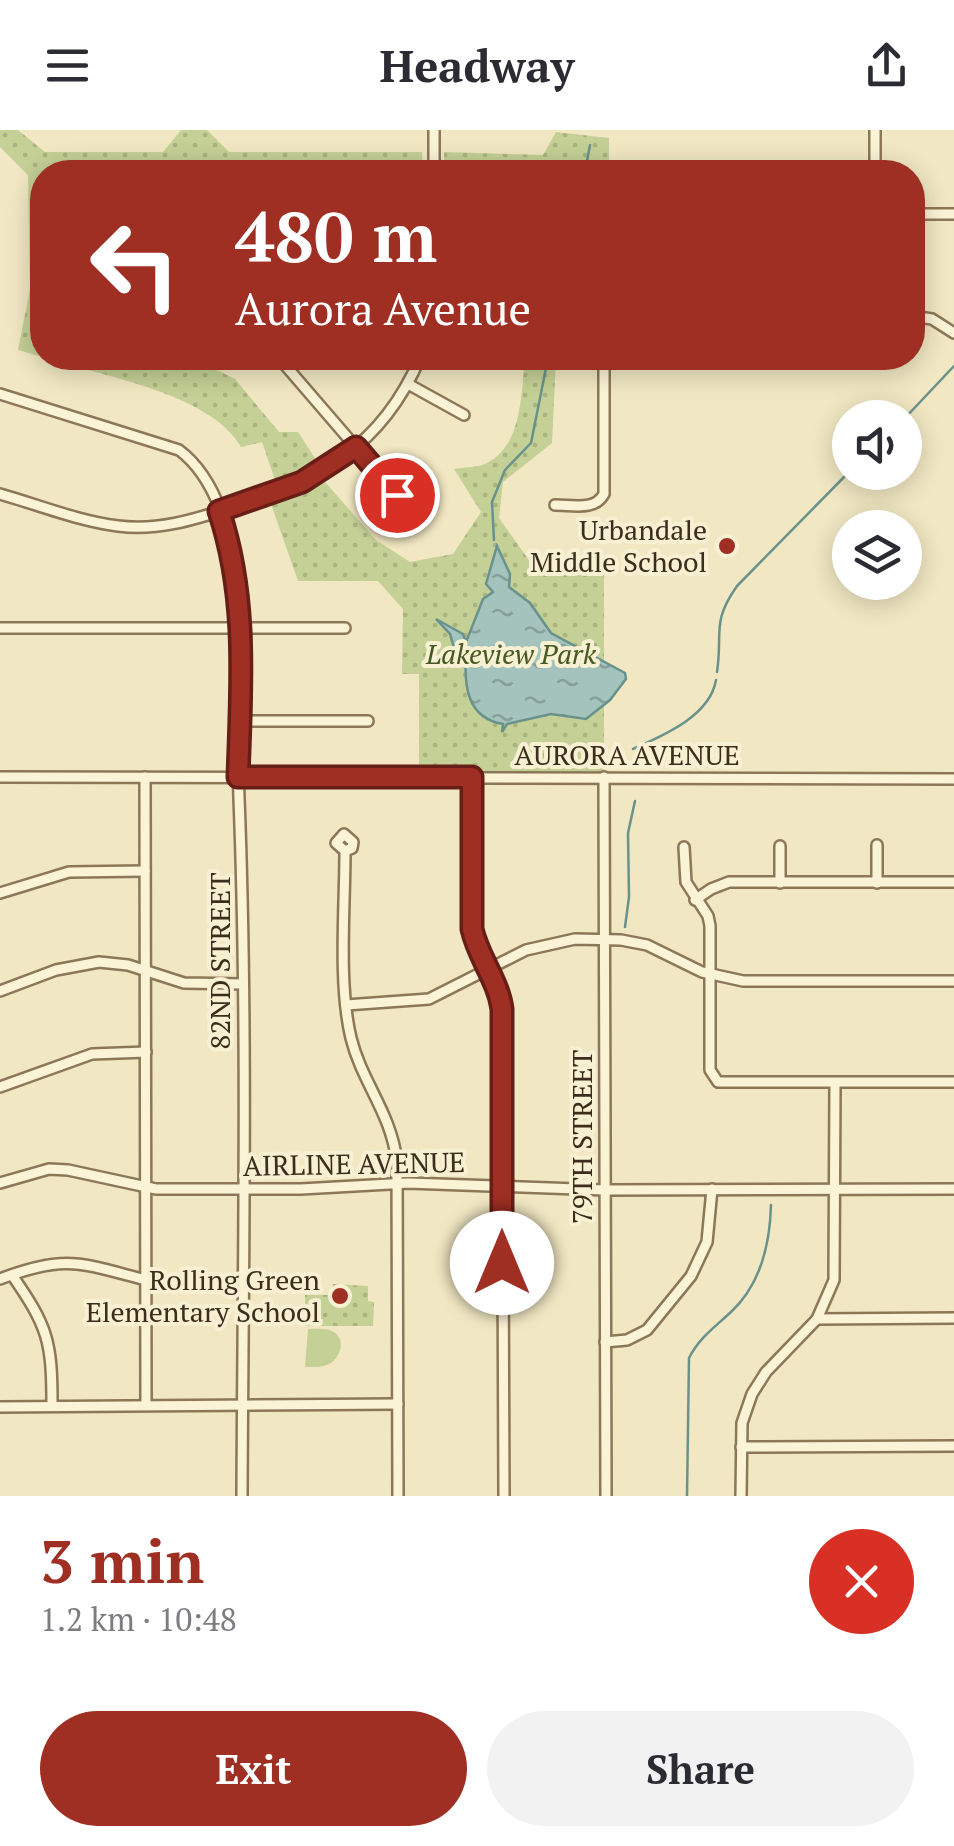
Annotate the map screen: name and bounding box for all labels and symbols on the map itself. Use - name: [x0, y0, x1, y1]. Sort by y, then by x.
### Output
- pin: [355, 453, 440, 538]
- place label: Urbandale Middle School: [530, 511, 707, 580]
- marker: Urbandale Middle School: [716, 535, 738, 557]
- park label: Lakeview Park: [425, 635, 597, 672]
- street label: AURORA AVENUE: [514, 736, 740, 773]
- street label: 82ND STREET: [201, 872, 238, 1050]
- street label: 79TH STREET: [563, 1050, 600, 1224]
- street label: AIRLINE AVENUE: [242, 1143, 466, 1184]
- position arrow: [450, 1211, 554, 1315]
- place label: Rolling Green Elementary School: [86, 1261, 320, 1330]
- marker: Rolling Green Elementary School: [329, 1285, 351, 1307]

